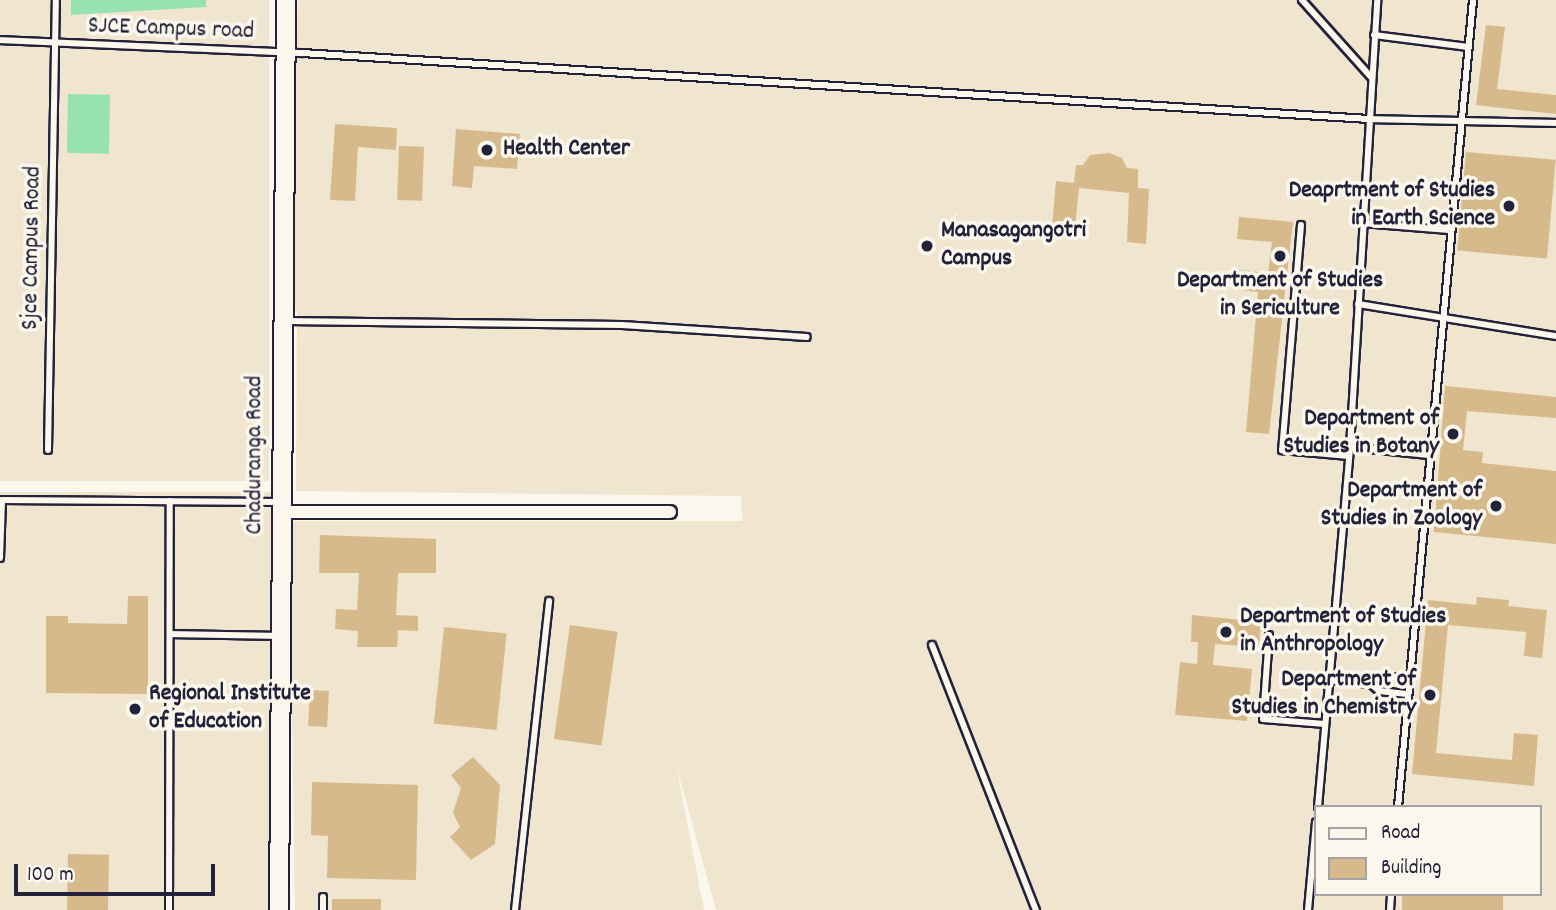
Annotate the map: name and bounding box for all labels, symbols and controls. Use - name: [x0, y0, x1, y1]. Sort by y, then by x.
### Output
- street label: SJCE Campus road: [87, 13, 255, 47]
- place label: Health Center: [503, 136, 630, 164]
- marker: Health Center: [477, 140, 497, 160]
- street label: Sjce Campus Road: [17, 166, 49, 330]
- place label: Deaprtment of Studies in Earth Science: [1289, 178, 1495, 234]
- marker: Deaprtment of Studies in Earth Science: [1501, 198, 1517, 214]
- place label: Manasagangotri Campus: [941, 218, 1086, 274]
- marker: Manasagangotri Campus: [919, 238, 935, 254]
- marker: Department of Studies in Sericulture: [1272, 248, 1288, 264]
- place label: Department of Studies in Sericulture: [1177, 268, 1383, 324]
- street label: Chaduranga Road: [242, 375, 270, 535]
- place label: Department of Studies in Botany: [1283, 406, 1439, 462]
- marker: Department of Studies in Botany: [1445, 426, 1461, 442]
- place label: Department of Studies in Zoology: [1321, 478, 1482, 534]
- marker: Department of Studies in Zoology: [1488, 498, 1504, 514]
- place label: Department of Studies in Anthropology: [1240, 604, 1446, 660]
- marker: Department of Studies in Anthropology: [1218, 624, 1234, 640]
- place label: Department of Studies in Chemistry: [1232, 667, 1416, 723]
- place label: Regional Institute of Education: [149, 681, 311, 737]
- marker: Department of Studies in Chemistry: [1422, 687, 1438, 703]
- marker: Regional Institute of Education: [127, 701, 143, 717]
- legend: [1314, 805, 1542, 896]
- text: Road: [1381, 819, 1420, 849]
- scale bar: [18, 850, 219, 894]
- text: Building: [1381, 854, 1441, 884]
- text: 100 m: [27, 861, 74, 891]

